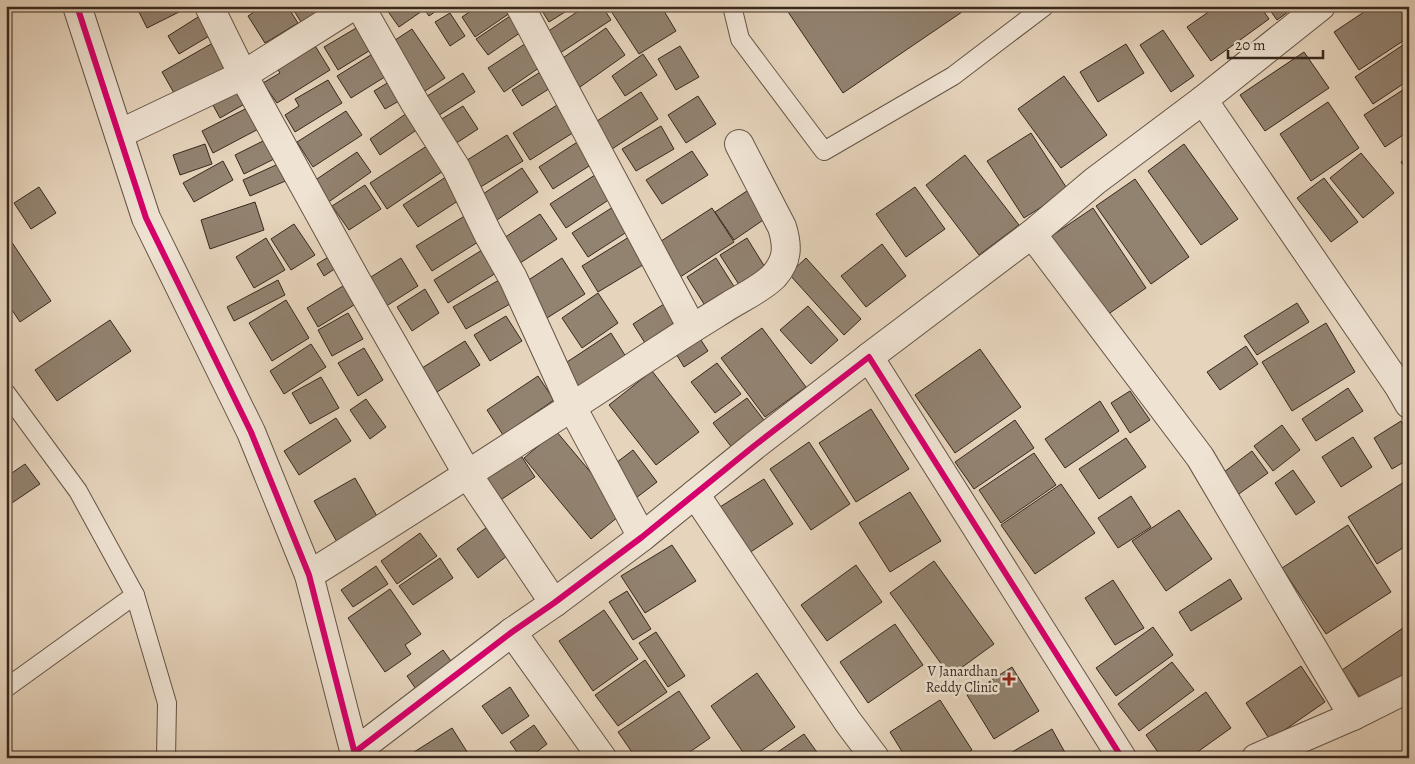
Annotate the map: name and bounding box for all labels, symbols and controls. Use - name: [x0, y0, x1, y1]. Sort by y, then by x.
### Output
- scale bar: [1228, 28, 1322, 60]
- text: 20 m: [1235, 35, 1266, 55]
- place label: V Janardhan Reddy Clinic: [926, 662, 998, 697]
- marker: V Janardhan Reddy Clinic: [1002, 672, 1016, 686]

